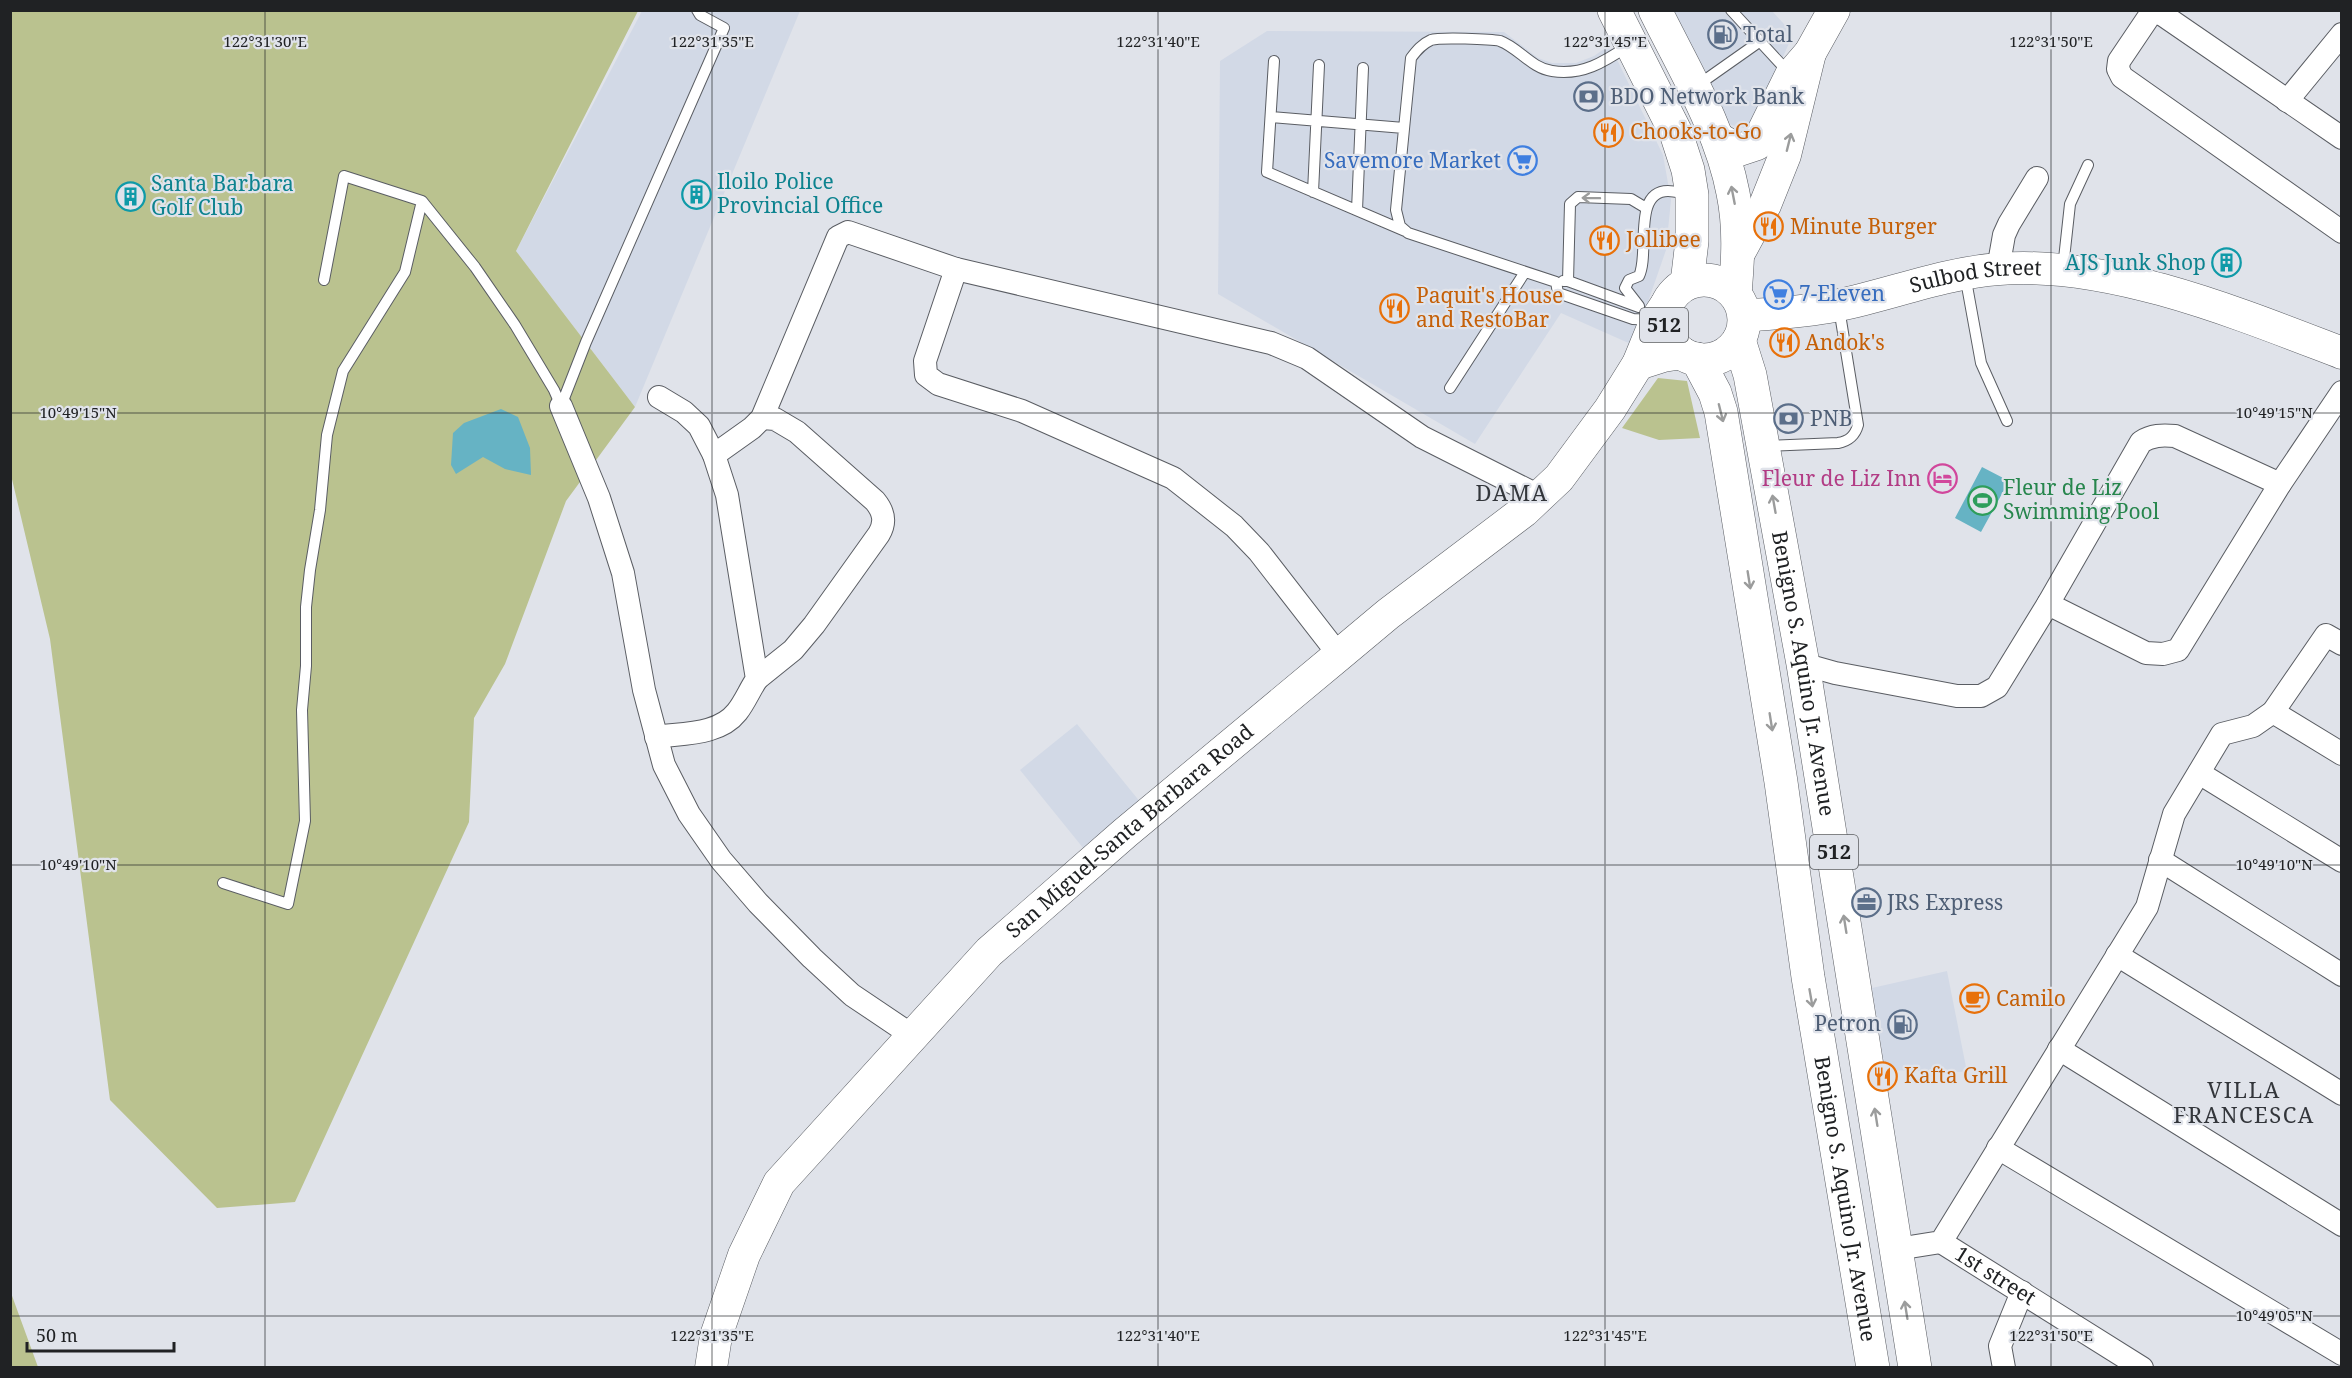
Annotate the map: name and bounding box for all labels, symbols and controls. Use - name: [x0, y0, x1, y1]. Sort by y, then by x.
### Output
- fuel station icon: Total: [1706, 19, 1738, 51]
- place label: Total: [1743, 20, 1793, 48]
- text: 122°31'30"E: [223, 31, 307, 51]
- text: 122°31'35"E: [670, 31, 754, 51]
- text: 122°31'40"E: [1116, 31, 1200, 51]
- text: 122°31'45"E: [1563, 31, 1647, 51]
- text: 122°31'50"E: [2009, 31, 2093, 51]
- bank icon: BDO Network Bank: [1573, 81, 1605, 113]
- place label: BDO Network Bank: [1610, 82, 1805, 110]
- restaurant icon: Chooks-to-Go: [1593, 116, 1625, 148]
- place label: Chooks-to-Go: [1630, 117, 1762, 145]
- one-way arrow: [1783, 133, 1795, 152]
- supermarket icon: Savemore Market: [1506, 145, 1538, 177]
- place label: Savemore Market: [1324, 146, 1501, 174]
- place label: Iloilo Police Provincial Office: [717, 167, 883, 219]
- place label: Santa Barbara Golf Club: [151, 169, 294, 221]
- building icon: Iloilo Police Provincial Office: [680, 178, 712, 210]
- building icon: Santa Barbara Golf Club: [114, 180, 146, 212]
- one-way arrow: [1727, 185, 1738, 205]
- one-way arrow: [1581, 192, 1601, 203]
- restaurant icon: Minute Burger: [1753, 211, 1785, 243]
- place label: Minute Burger: [1790, 212, 1937, 240]
- restaurant icon: Jollibee: [1589, 224, 1621, 256]
- place label: Jollibee: [1625, 225, 1701, 253]
- building icon: AJS Junk Shop: [2211, 247, 2243, 279]
- place label: AJS Junk Shop: [2065, 248, 2206, 276]
- street label: Sulbod Street: [1906, 253, 2042, 299]
- supermarket icon: 7-Eleven: [1762, 278, 1794, 310]
- place label: 7-Eleven: [1799, 279, 1885, 307]
- place label: Paquit's House and RestoBar: [1416, 281, 1563, 333]
- restaurant icon: Paquit's House and RestoBar: [1379, 292, 1411, 324]
- road number: 512: [1640, 308, 1688, 342]
- restaurant icon: Andok's: [1768, 327, 1800, 359]
- place label: Andok's: [1805, 328, 1885, 356]
- text: 10°49'15"N: [39, 402, 117, 422]
- text: 10°49'15"N: [2235, 402, 2313, 422]
- one-way arrow: [1715, 403, 1727, 422]
- bank icon: PNB: [1773, 403, 1805, 435]
- place label: PNB: [1810, 404, 1852, 432]
- hotel icon: Fleur de Liz Inn: [1926, 463, 1958, 495]
- place label: Fleur de Liz Inn: [1762, 464, 1921, 492]
- place label: Fleur de Liz Swimming Pool: [2003, 473, 2160, 525]
- district label: DAMA: [1475, 477, 1549, 507]
- sports icon: Fleur de Liz Swimming Pool: [1966, 484, 1998, 516]
- one-way arrow: [1768, 495, 1779, 515]
- street label: Benigno S. Aquino Jr. Avenue: [1766, 529, 1842, 818]
- one-way arrow: [1743, 570, 1754, 590]
- one-way arrow: [1765, 711, 1776, 731]
- street label: San Miguel-Santa Barbara Road: [1000, 717, 1259, 944]
- road number: 512: [1810, 835, 1858, 869]
- text: 10°49'10"N: [39, 854, 117, 874]
- text: 10°49'10"N: [2235, 854, 2313, 874]
- office icon: JRS Express: [1850, 887, 1882, 919]
- place label: JRS Express: [1886, 888, 2003, 916]
- one-way arrow: [1840, 915, 1851, 935]
- cafe icon: Camilo: [1959, 983, 1991, 1015]
- place label: Camilo: [1996, 984, 2066, 1012]
- one-way arrow: [1806, 987, 1817, 1007]
- fuel station icon: Petron: [1886, 1008, 1918, 1040]
- place label: Petron: [1814, 1009, 1881, 1037]
- street label: Benigno S. Aquino Jr. Avenue: [1808, 1054, 1883, 1343]
- restaurant icon: Kafta Grill: [1867, 1060, 1899, 1092]
- place label: Kafta Grill: [1904, 1061, 2008, 1089]
- district label: VILLA FRANCESCA: [2173, 1074, 2315, 1129]
- one-way arrow: [1870, 1108, 1881, 1127]
- street label: 1st street: [1950, 1239, 2042, 1311]
- one-way arrow: [1901, 1300, 1912, 1320]
- text: 10°49'05"N: [2235, 1305, 2313, 1325]
- scale bar: [27, 1315, 174, 1353]
- text: 50 m: [36, 1323, 78, 1347]
- text: 122°31'35"E: [670, 1325, 754, 1345]
- text: 122°31'40"E: [1116, 1325, 1200, 1345]
- text: 122°31'45"E: [1563, 1325, 1647, 1345]
- text: 122°31'50"E: [2009, 1325, 2093, 1345]

